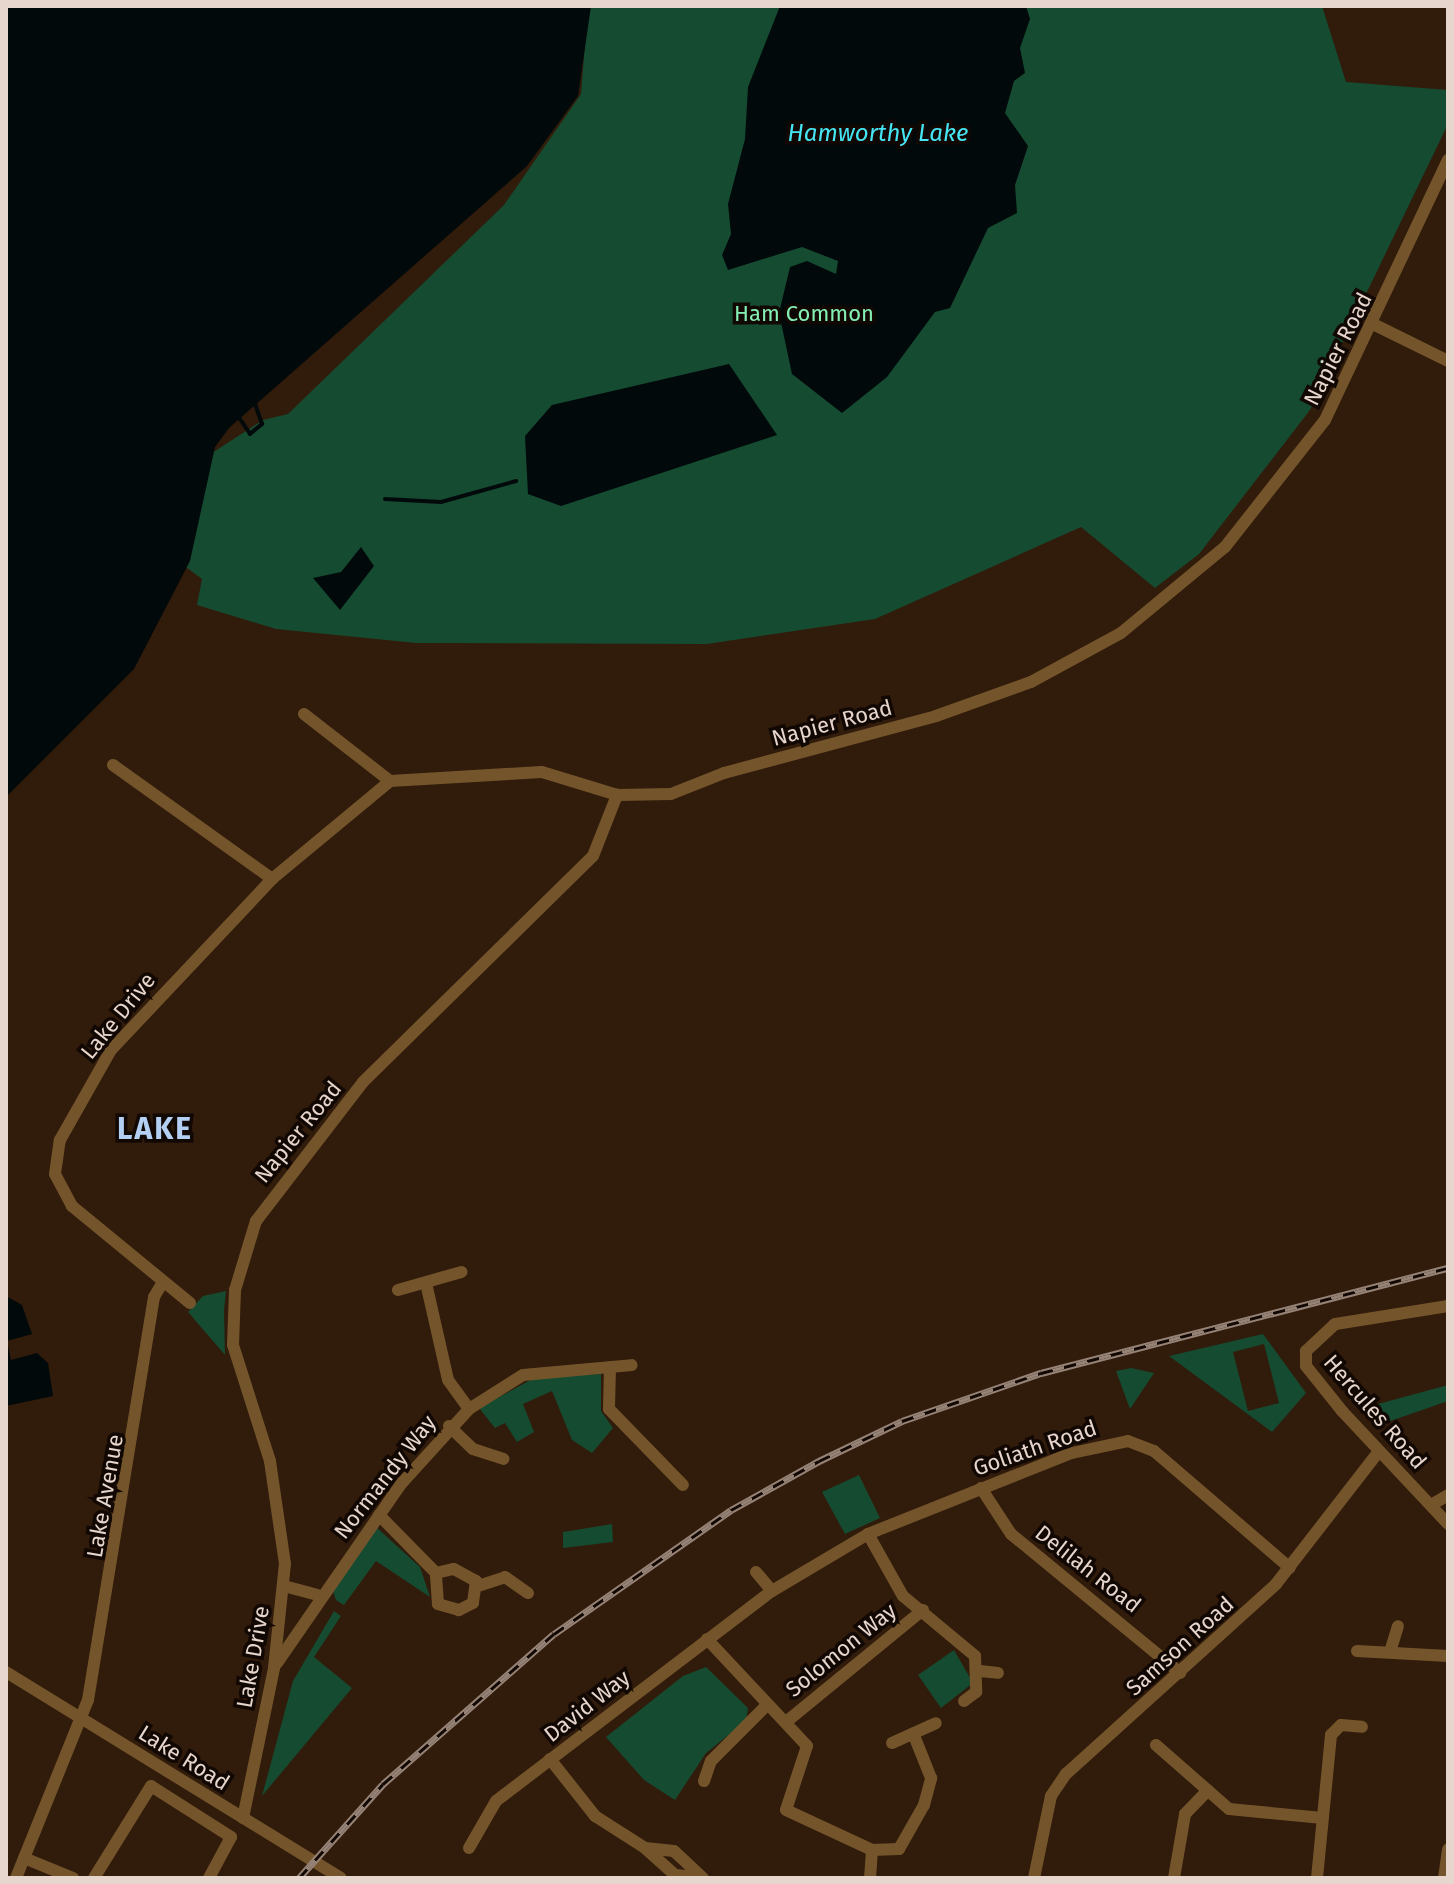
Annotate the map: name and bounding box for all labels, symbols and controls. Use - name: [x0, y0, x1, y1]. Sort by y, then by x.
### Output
- water label: Hamworthy Lake: [788, 120, 968, 148]
- street label: Napier Road: [1298, 288, 1378, 410]
- park label: Ham Common: [734, 301, 874, 327]
- street label: Napier Road: [769, 694, 895, 752]
- street label: Lake Drive: [75, 968, 161, 1064]
- street label: Napier Road: [249, 1076, 347, 1188]
- district label: LAKE: [117, 1111, 193, 1147]
- street label: Hercules Road: [1318, 1349, 1432, 1475]
- street label: Normandy Way: [328, 1410, 442, 1544]
- street label: Goliath Road: [970, 1415, 1100, 1481]
- street label: Lake Avenue: [81, 1432, 129, 1560]
- street label: Delilah Road: [1030, 1520, 1146, 1618]
- street label: Samson Road: [1121, 1591, 1239, 1701]
- street label: Solomon Way: [780, 1597, 902, 1703]
- street label: Lake Drive: [231, 1604, 275, 1710]
- street label: David Way: [539, 1664, 635, 1748]
- street label: Lake Road: [134, 1720, 234, 1796]

